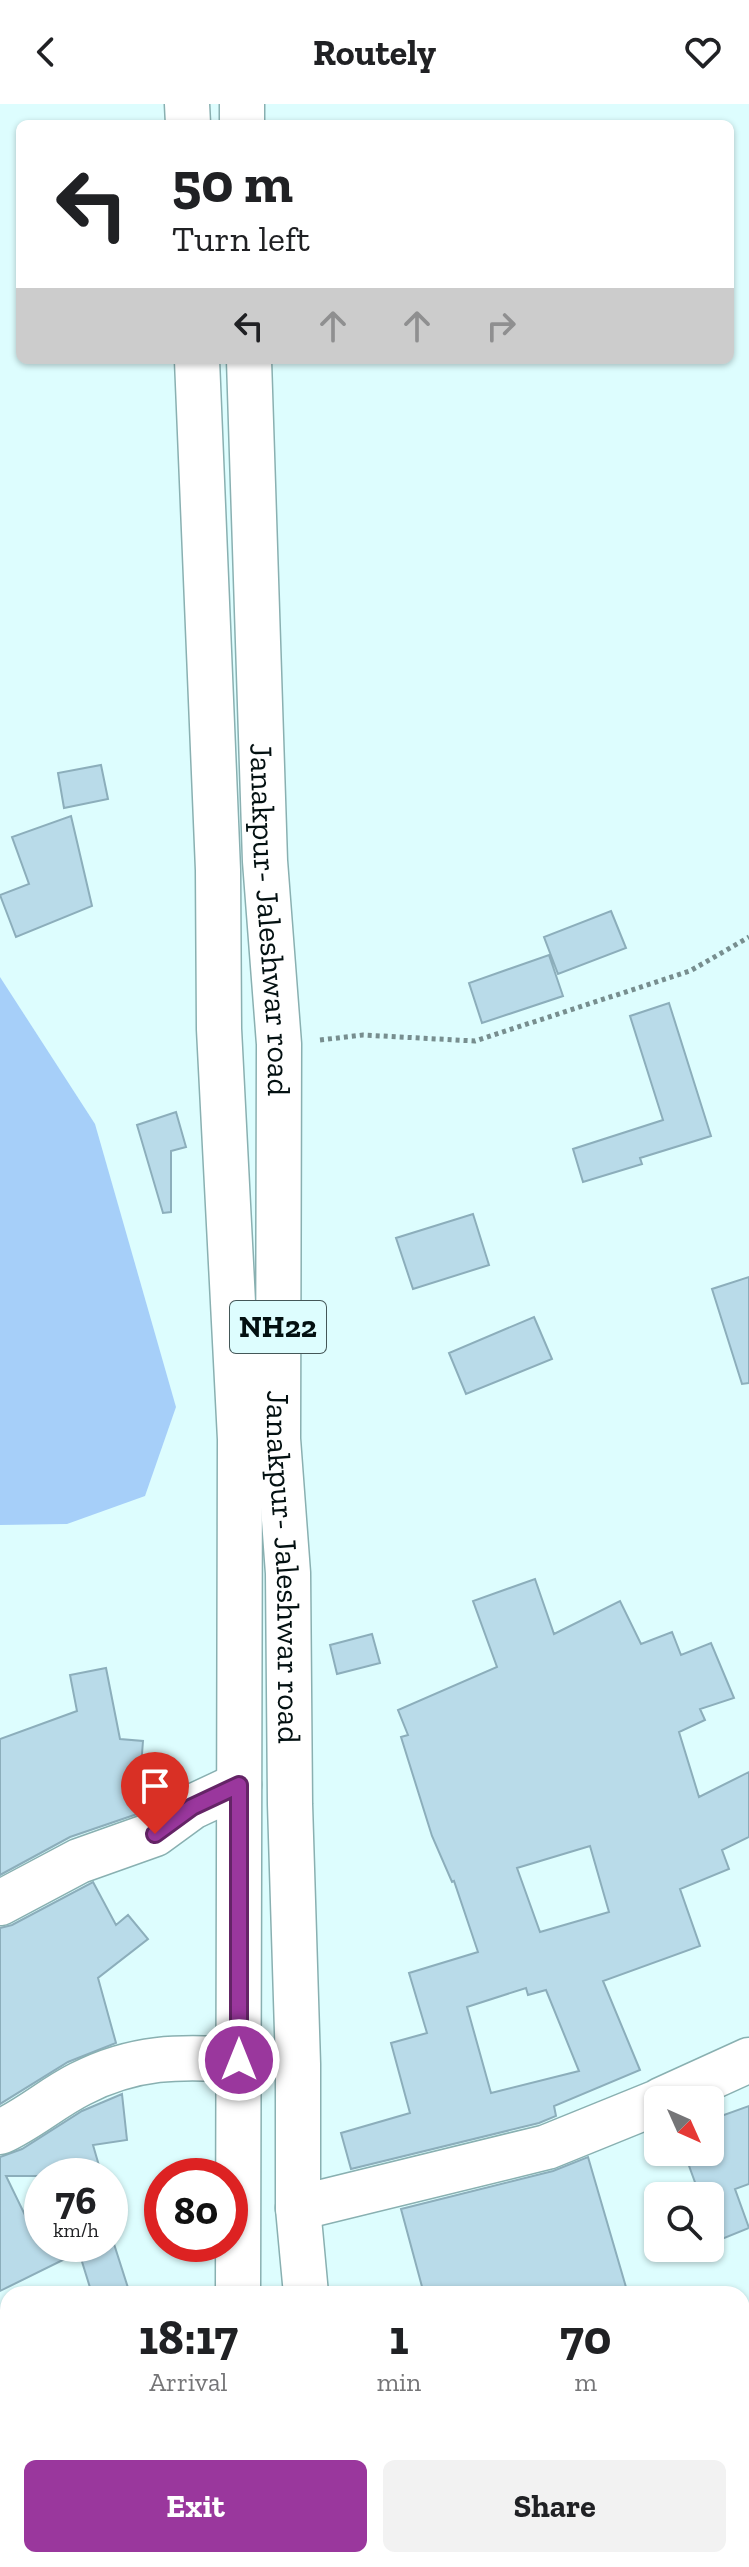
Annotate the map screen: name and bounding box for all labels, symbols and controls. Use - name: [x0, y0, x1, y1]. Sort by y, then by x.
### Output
- icon: back: [24, 30, 68, 74]
- icon: heart: [681, 30, 725, 74]
- text: Routely: [313, 31, 436, 74]
- text: 50 m: [172, 149, 293, 216]
- icon: left: [40, 152, 144, 256]
- text: Turn left: [172, 217, 310, 260]
- icon: left: [227, 304, 271, 348]
- icon: ahead: [311, 304, 355, 348]
- icon: ahead: [395, 304, 439, 348]
- icon: right: [479, 304, 523, 348]
- street label: Janakpur- Jaleshwar road: [242, 742, 298, 1097]
- road number: NH22: [230, 1301, 326, 1353]
- street label: Janakpur- Jaleshwar road: [259, 1390, 308, 1744]
- pin: [121, 1752, 189, 1834]
- icon: arrive: [133, 1764, 177, 1808]
- position arrow: [197, 2018, 281, 2102]
- north arrow: [644, 2086, 724, 2166]
- map controls: [644, 2086, 724, 2262]
- speed limit sign: 80: [144, 2158, 248, 2262]
- text: 76: [55, 2176, 97, 2224]
- button: search: [644, 2182, 724, 2262]
- text: km/h: [53, 2218, 99, 2242]
- text: 18:17: [139, 2309, 238, 2366]
- text: 1: [389, 2309, 409, 2366]
- text: 70: [560, 2309, 611, 2366]
- text: Arrival: [149, 2366, 228, 2398]
- text: min: [377, 2366, 421, 2398]
- text: m: [574, 2366, 597, 2398]
- button: Exit: [24, 2460, 367, 2552]
- button: Share: [383, 2460, 726, 2552]

